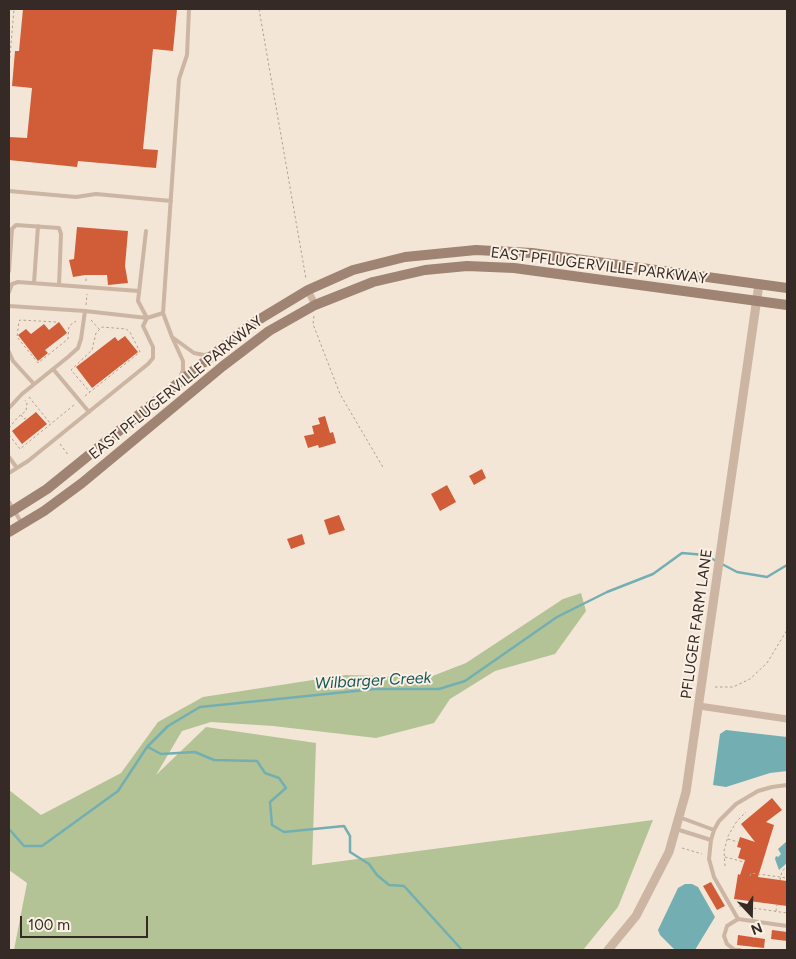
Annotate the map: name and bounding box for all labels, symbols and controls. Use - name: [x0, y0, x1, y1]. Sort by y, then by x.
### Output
- street label: EAST PFLUGERVILLE PARKWAY: [490, 244, 708, 288]
- street label: EAST PFLUGERVILLE PARKWAY: [86, 312, 266, 464]
- street label: PFLUGER FARM LANE: [678, 548, 716, 700]
- water label: Wilbarger Creek: [314, 668, 432, 694]
- north arrow: [726, 889, 776, 939]
- scale bar: [22, 906, 150, 938]
- text: 100 m: [28, 916, 70, 934]
- text: N: [748, 919, 765, 938]

